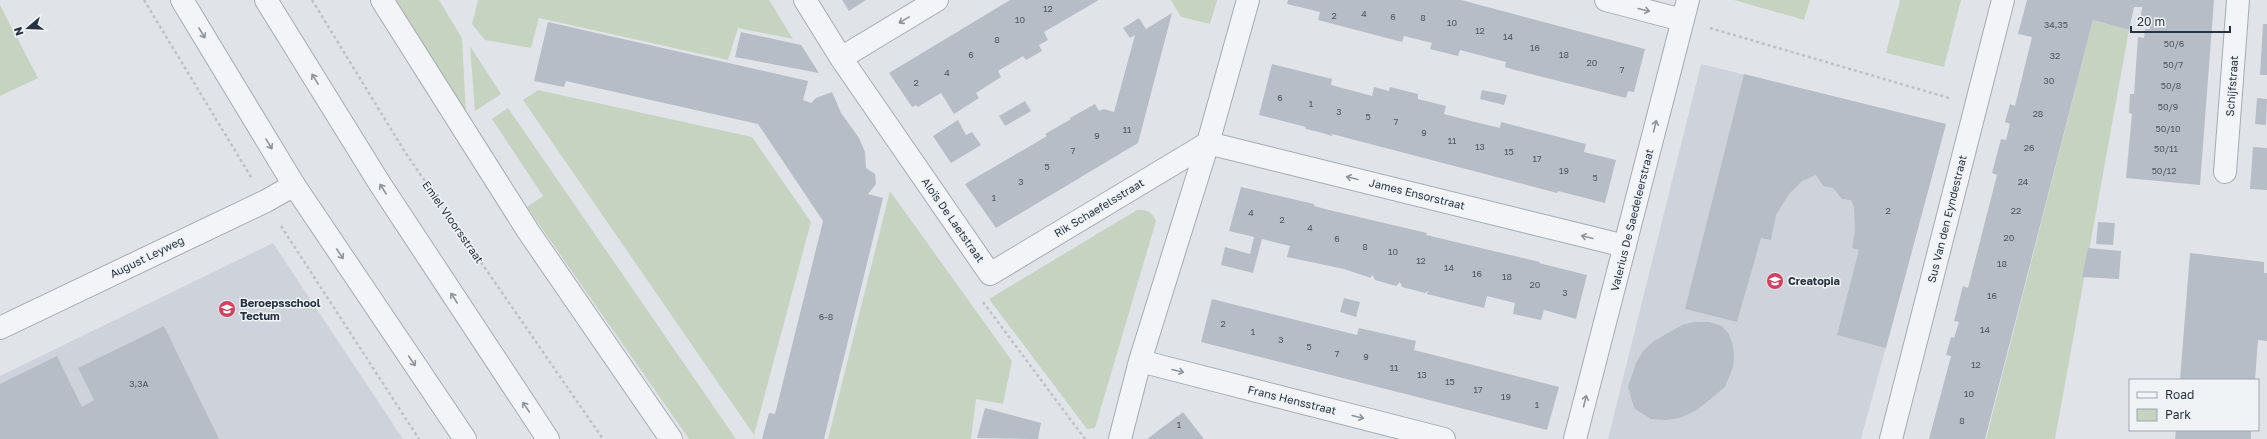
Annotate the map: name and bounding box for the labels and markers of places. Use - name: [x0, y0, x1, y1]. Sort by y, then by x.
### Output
- school or university icon: Creatopia: [1765, 271, 1785, 291]
- place label: Creatopia: [1788, 274, 1840, 287]
- place label: Beroepsschool Tectum: [240, 296, 321, 322]
- school or university icon: Beroepsschool Tectum: [217, 299, 237, 319]

